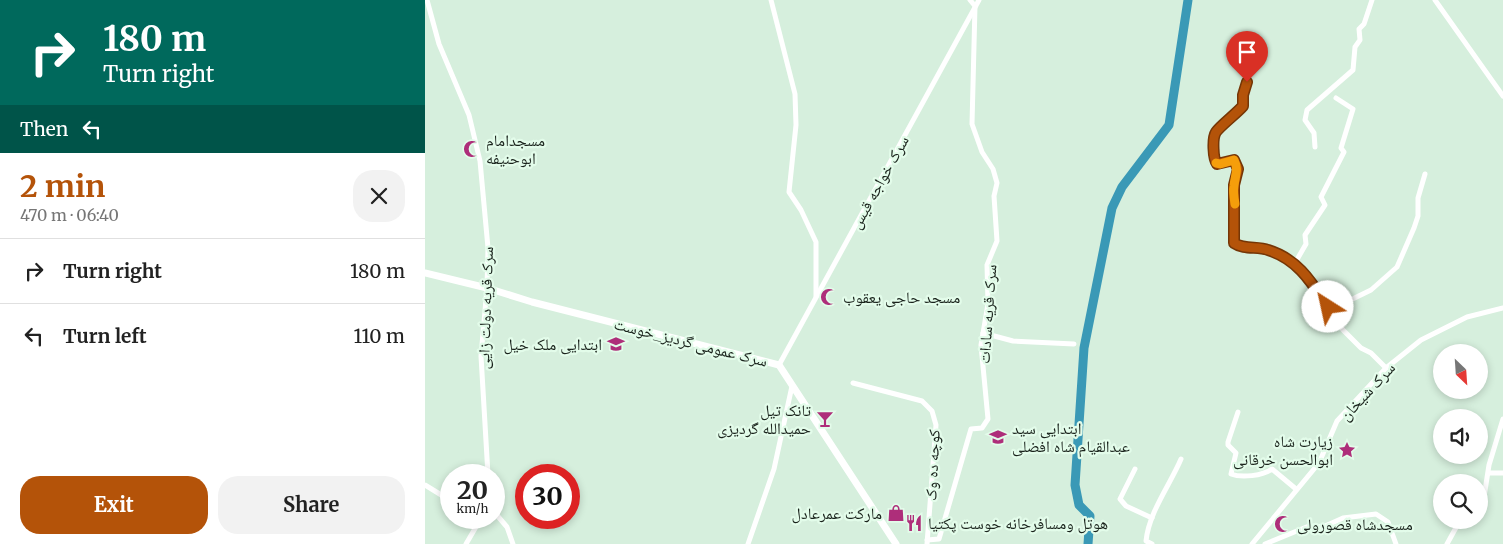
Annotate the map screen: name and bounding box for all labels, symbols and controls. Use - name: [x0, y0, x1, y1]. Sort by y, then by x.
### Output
- text: 180 m: [103, 17, 206, 61]
- icon: right: [20, 20, 85, 85]
- pin: [1226, 31, 1268, 82]
- icon: arrive: [1233, 38, 1261, 66]
- text: Turn right: [103, 60, 214, 88]
- icon: left: [78, 115, 106, 143]
- text: Then: [20, 117, 68, 141]
- place label: مسجدامام ابوحنیفه: [486, 130, 545, 168]
- street label: سرک خواجه قیس: [845, 132, 914, 233]
- mosque icon: مسجدامام ابوحنیفه: [462, 139, 482, 159]
- text: 2 min: [20, 167, 105, 205]
- button: close: [353, 170, 405, 222]
- text: 470 m · 06:40: [20, 205, 119, 225]
- street label: سرک قریه دولت زایی: [473, 246, 498, 370]
- icon: right: [20, 257, 48, 285]
- text: Turn right: [63, 259, 162, 283]
- text: 180 m: [350, 259, 405, 283]
- street label: سرک قریه سادات: [974, 264, 1000, 364]
- position arrow: [1301, 280, 1353, 332]
- mosque icon: مسجد حاجی یعقوب: [819, 287, 839, 307]
- place label: مسجد حاجی یعقوب: [843, 287, 960, 308]
- street label: سرک عمومی گردیز_خوست: [612, 313, 770, 372]
- icon: left: [20, 322, 48, 350]
- text: Turn left: [63, 324, 147, 348]
- text: 110 m: [354, 324, 405, 348]
- place label: ابتدایی ملک خیل: [504, 334, 602, 355]
- school or university icon: ابتدایی ملک خیل: [606, 334, 626, 354]
- north arrow: [1433, 344, 1487, 399]
- map controls: [1433, 344, 1488, 529]
- street label: سرک شیخان: [1335, 358, 1400, 425]
- place label: تانک تیل حمیدالله گردیزی: [717, 400, 811, 439]
- bar icon: تانک تیل حمیدالله گردیزی: [815, 409, 835, 429]
- button: sound: [1433, 409, 1488, 464]
- place label: ابتدایی سید عبدالقیام شاه افضلی: [1012, 418, 1130, 457]
- school or university icon: ابتدایی سید عبدالقیام شاه افضلی: [988, 427, 1008, 447]
- street label: کوچه ده وک: [920, 429, 944, 501]
- place label: زیارت شاه ابوالحسن خرقانی: [1233, 431, 1333, 470]
- place icon: زیارت شاه ابوالحسن خرقانی: [1337, 440, 1357, 460]
- speed limit sign: 30: [515, 464, 580, 529]
- text: 20: [457, 474, 488, 506]
- button: search: [1433, 474, 1488, 529]
- button: Exit: [20, 476, 208, 534]
- button: Share: [218, 476, 405, 534]
- text: km/h: [457, 501, 488, 516]
- place label: مارکت عمرعادل: [792, 503, 882, 524]
- shop icon: مارکت عمرعادل: [886, 503, 906, 523]
- restaurant icon: هوتل ومسافرخانه خوست پکتیا: [904, 513, 924, 533]
- place label: هوتل ومسافرخانه خوست پکتیا: [928, 513, 1108, 534]
- mosque icon: مسجدشاه قصورولی: [1273, 514, 1293, 534]
- place label: مسجدشاه قصورولی: [1297, 514, 1413, 535]

